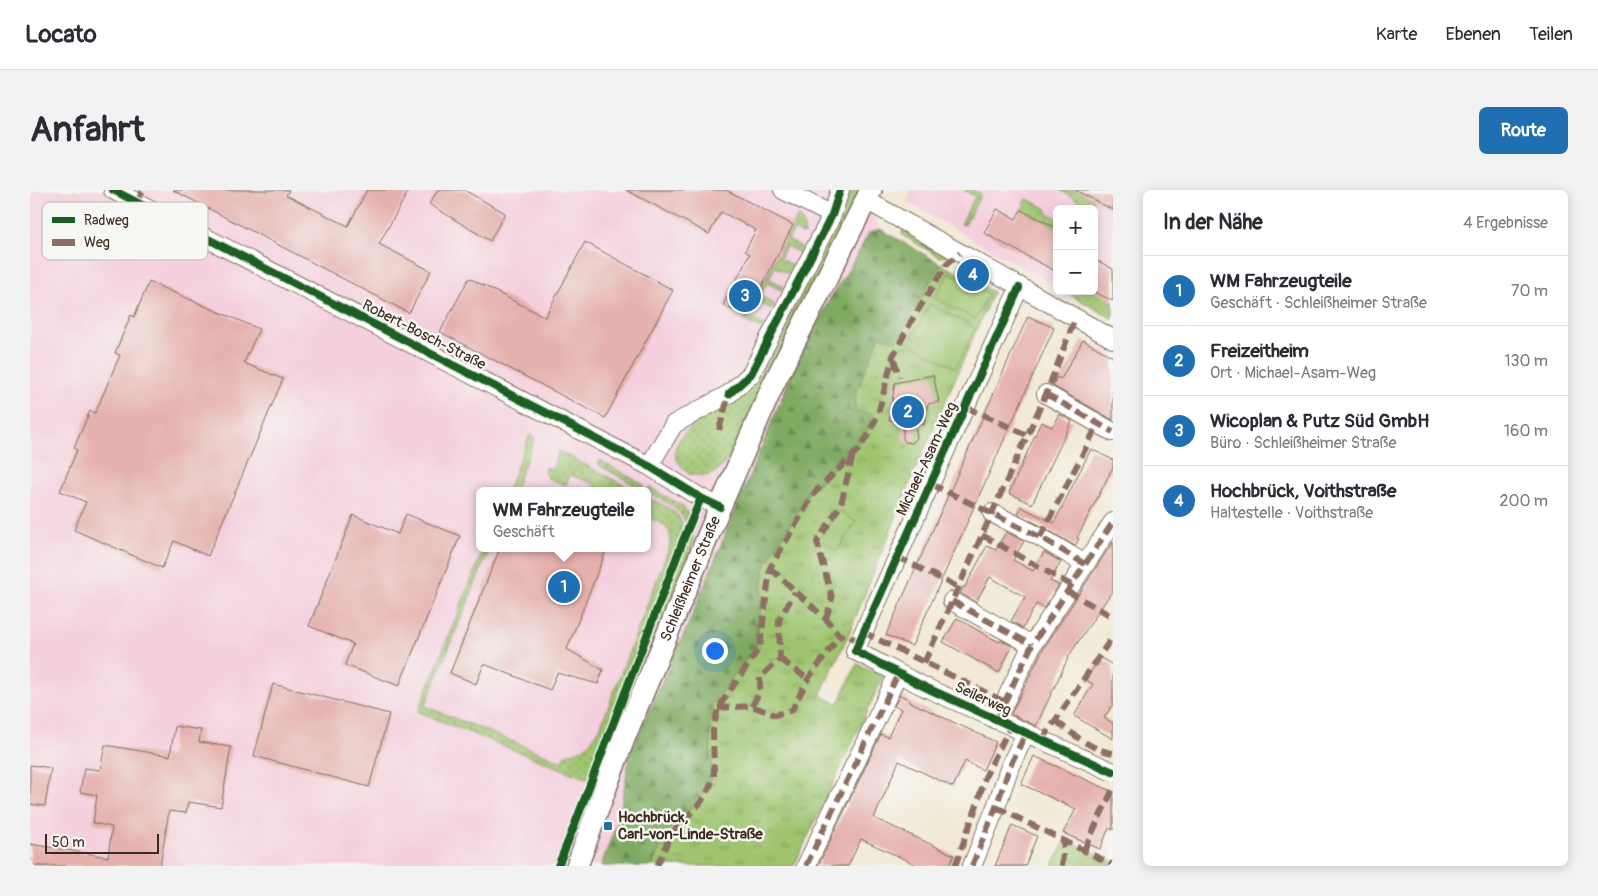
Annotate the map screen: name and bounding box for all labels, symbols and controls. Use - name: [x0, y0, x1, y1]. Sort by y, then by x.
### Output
- text: Locato: [25, 20, 97, 49]
- text: Karte: [1376, 23, 1417, 46]
- text: Ebenen: [1445, 23, 1501, 46]
- text: Teilen: [1529, 23, 1573, 46]
- button: Route: [1479, 107, 1568, 154]
- text: Anfahrt: [30, 108, 145, 152]
- legend: [42, 202, 208, 260]
- map controls: [1053, 205, 1098, 295]
- button: +: [1053, 205, 1098, 250]
- text: In der Nähe: [1163, 209, 1263, 236]
- text: Radweg: [84, 212, 129, 229]
- text: 4 Ergebnisse: [1463, 213, 1548, 233]
- text: Weg: [84, 234, 110, 251]
- button: −: [1053, 250, 1098, 295]
- pin: 4: [957, 256, 989, 294]
- text: WM Fahrzeugteile: [1210, 269, 1352, 293]
- pin: 3: [729, 277, 761, 315]
- text: 1: [1176, 281, 1182, 301]
- text: 70 m: [1511, 281, 1548, 301]
- text: Geschäft · Schleißheimer Straße: [1210, 293, 1427, 313]
- street label: Robert-Bosch-Straße: [359, 296, 490, 375]
- text: Freizeitheim: [1210, 339, 1309, 363]
- text: 2: [1175, 351, 1183, 371]
- text: 130 m: [1504, 351, 1548, 371]
- text: Ort · Michael-Asam-Weg: [1210, 363, 1376, 383]
- pin: 2: [892, 393, 924, 431]
- street label: Michael-Asam-Weg: [892, 399, 962, 519]
- text: Wicoplan & Putz Süd GmbH: [1210, 409, 1429, 433]
- text: 3: [1175, 421, 1183, 441]
- text: 160 m: [1504, 421, 1548, 441]
- text: Büro · Schleißheimer Straße: [1210, 433, 1396, 453]
- text: Hochbrück, Voithstraße: [1210, 479, 1396, 503]
- popup: [476, 487, 651, 552]
- text: 4: [1174, 491, 1184, 511]
- text: 200 m: [1500, 491, 1548, 511]
- text: WM Fahrzeugteile: [493, 498, 634, 522]
- text: Haltestelle · Voithstraße: [1210, 503, 1373, 523]
- street label: Schleißheimer Straße: [656, 512, 725, 644]
- text: Geschäft: [493, 522, 555, 542]
- pin: 1: [548, 568, 580, 606]
- your location: [702, 638, 728, 664]
- street label: Seilerweg: [952, 678, 1014, 720]
- place label: Hochbrück, Carl-von-Linde-Straße: [618, 808, 763, 844]
- marker: Hochbrück, Carl-von-Linde-Straße: [602, 820, 614, 832]
- scale bar: [45, 831, 159, 854]
- text: 50 m: [52, 834, 85, 851]

